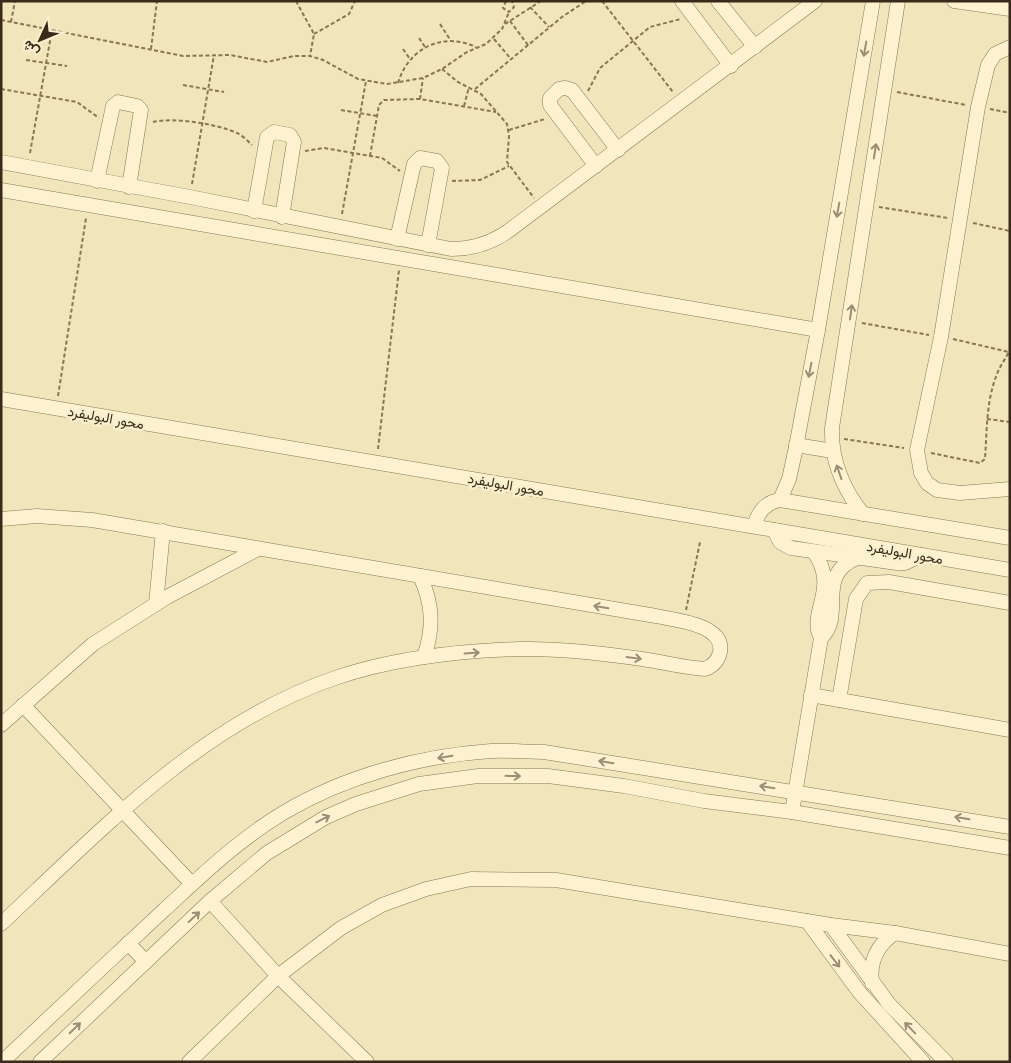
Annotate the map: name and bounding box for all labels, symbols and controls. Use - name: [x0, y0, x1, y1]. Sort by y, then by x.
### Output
- north arrow: [15, 15, 65, 65]
- text: ش: [17, 37, 43, 62]
- one-way arrow: [860, 41, 870, 57]
- one-way arrow: [870, 144, 880, 160]
- one-way arrow: [833, 201, 843, 217]
- one-way arrow: [846, 305, 856, 321]
- one-way arrow: [805, 361, 815, 377]
- street label: محور البوليفرد: [66, 401, 146, 433]
- one-way arrow: [834, 465, 843, 481]
- street label: محور البوليفرد: [466, 468, 546, 500]
- street label: محور البوليفرد: [865, 536, 945, 568]
- one-way arrow: [594, 601, 610, 611]
- one-way arrow: [464, 648, 480, 658]
- one-way arrow: [626, 653, 642, 663]
- one-way arrow: [437, 752, 453, 762]
- one-way arrow: [598, 757, 614, 767]
- one-way arrow: [504, 771, 521, 781]
- one-way arrow: [759, 782, 775, 792]
- one-way arrow: [954, 813, 970, 823]
- one-way arrow: [315, 814, 330, 824]
- one-way arrow: [187, 911, 200, 923]
- one-way arrow: [830, 954, 841, 967]
- one-way arrow: [69, 1022, 82, 1034]
- one-way arrow: [904, 1022, 916, 1034]

